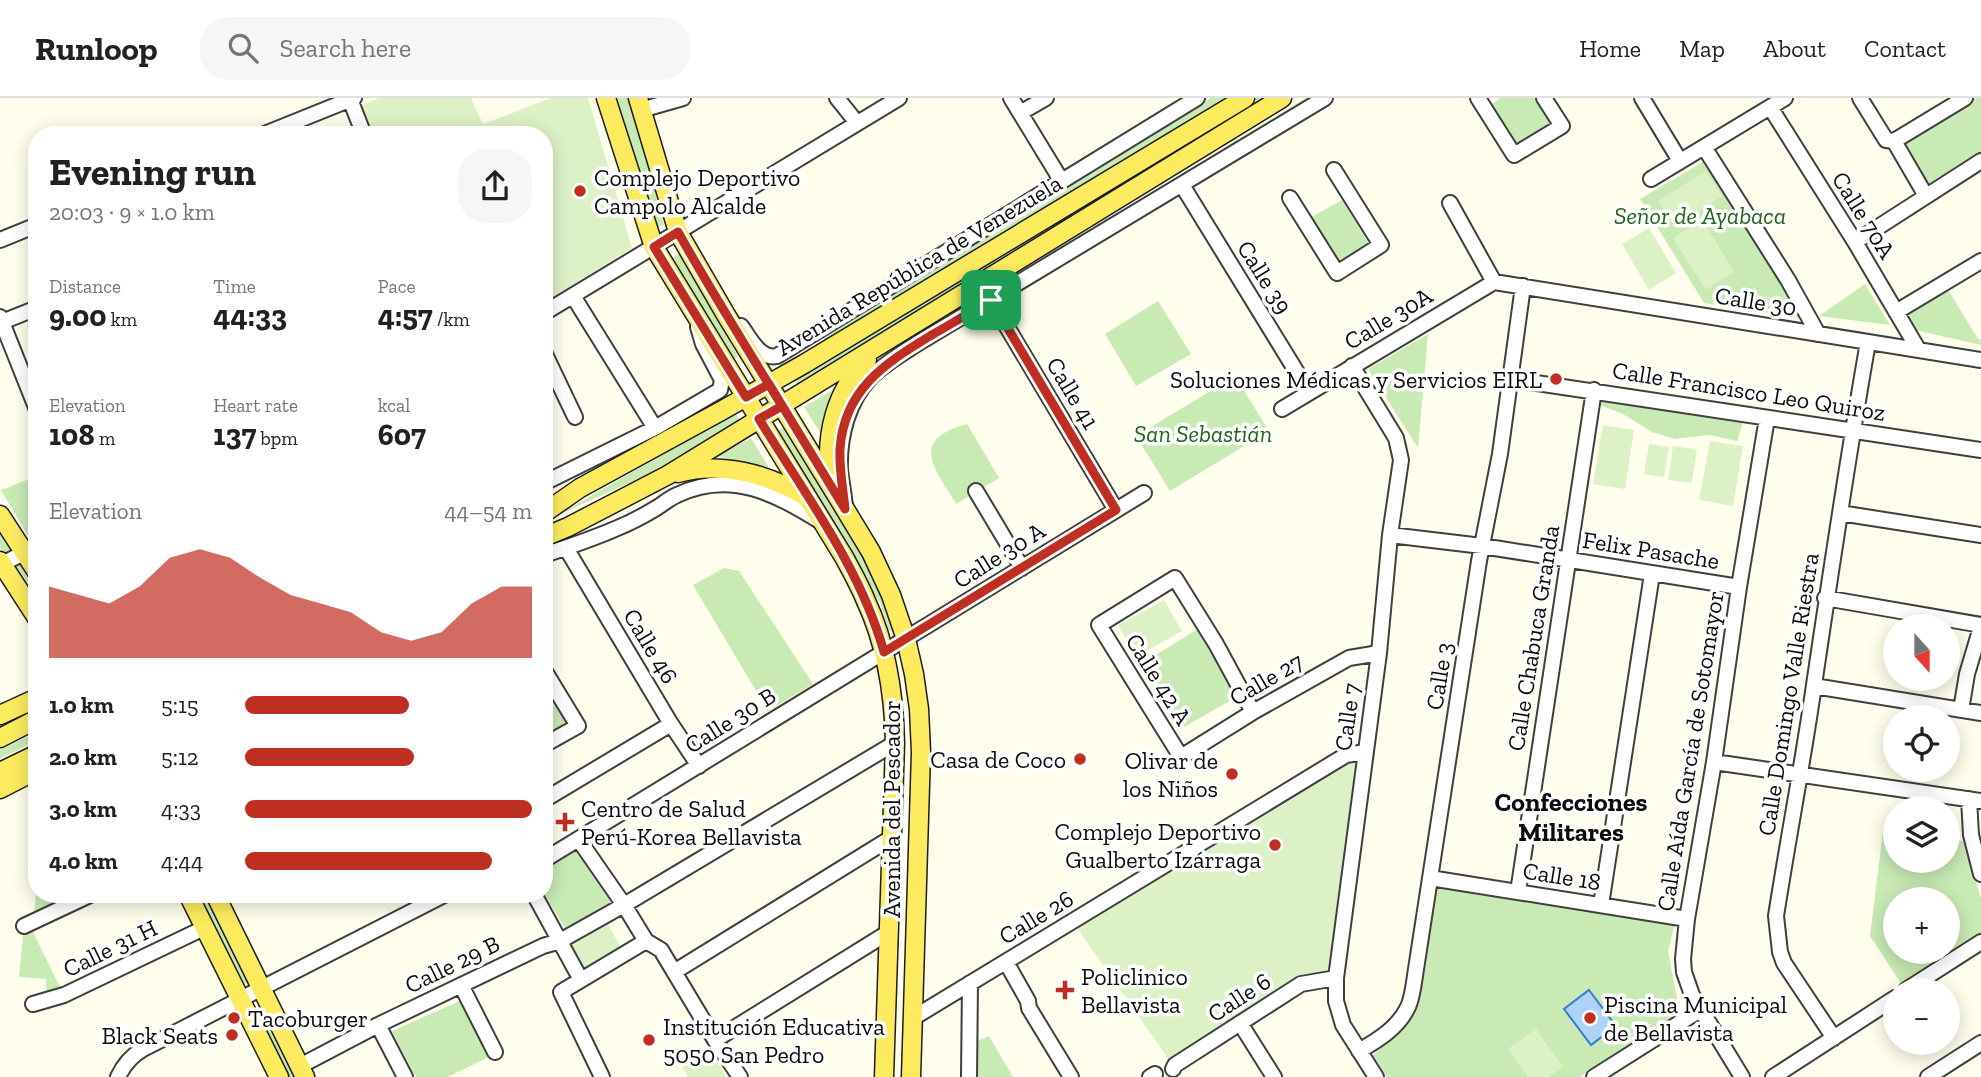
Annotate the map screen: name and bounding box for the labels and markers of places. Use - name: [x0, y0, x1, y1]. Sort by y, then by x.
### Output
- place label: Complejo Deportivo Campolo Alcalde: [594, 163, 800, 220]
- marker: Complejo Deportivo Campolo Alcalde: [572, 183, 588, 199]
- pin: [961, 270, 1021, 330]
- place label: Soluciones Médicas y Servicios EIRL: [1170, 365, 1542, 394]
- marker: Soluciones Médicas y Servicios EIRL: [1548, 371, 1564, 387]
- place label: Casa de Coco: [930, 745, 1066, 774]
- place label: Olivar de los Niños: [1123, 746, 1218, 803]
- marker: Casa de Coco: [1072, 751, 1088, 767]
- marker: Olivar de los Niños: [1224, 766, 1240, 782]
- place label: Centro de Salud Perú-Korea Bellavista: [581, 794, 802, 851]
- marker: Centro de Salud Perú-Korea Bellavista: [555, 812, 575, 832]
- place label: Complejo Deportivo Gualberto Izárraga: [1055, 817, 1261, 874]
- marker: Complejo Deportivo Gualberto Izárraga: [1267, 837, 1283, 853]
- place label: Policlinico Bellavista: [1081, 962, 1188, 1019]
- marker: Policlinico Bellavista: [1055, 980, 1075, 1000]
- place label: Piscina Municipal de Bellavista: [1604, 990, 1787, 1047]
- place label: Tacoburger: [248, 1004, 368, 1033]
- marker: Tacoburger: [226, 1010, 242, 1026]
- marker: Piscina Municipal de Bellavista: [1582, 1010, 1598, 1026]
- place label: Institución Educativa 5050 San Pedro: [663, 1012, 885, 1069]
- place label: Black Seats: [102, 1021, 218, 1050]
- marker: Black Seats: [224, 1027, 240, 1043]
- marker: Institución Educativa 5050 San Pedro: [641, 1032, 657, 1048]

